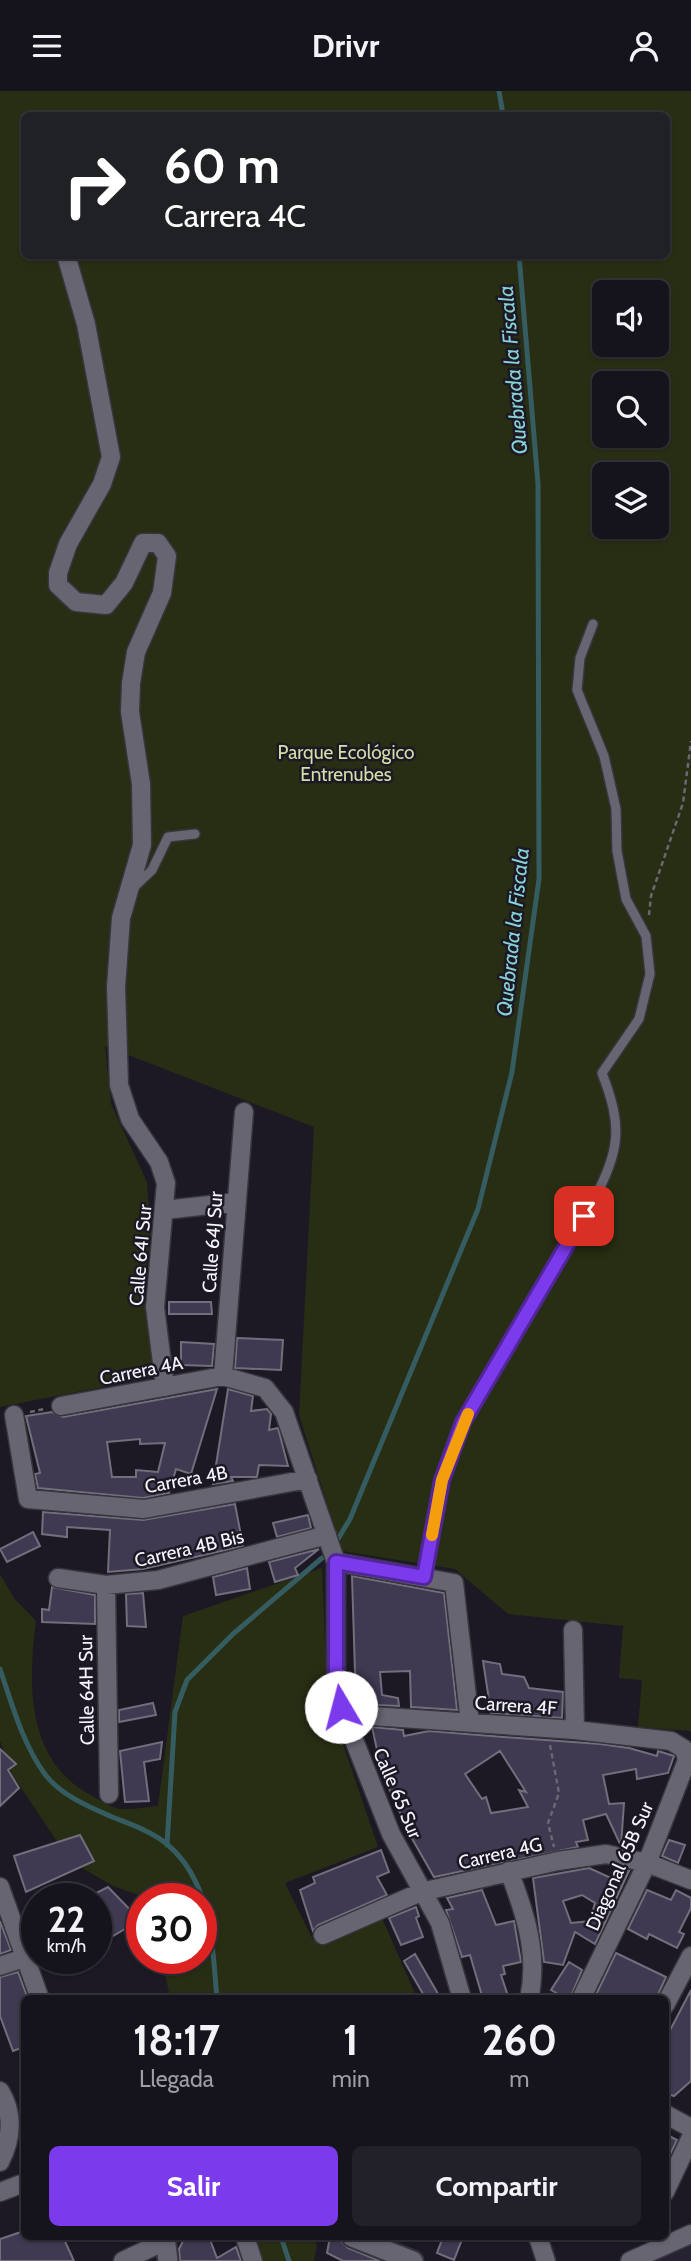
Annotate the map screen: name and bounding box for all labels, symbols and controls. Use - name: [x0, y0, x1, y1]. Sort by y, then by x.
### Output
- text: Drivr: [312, 26, 379, 65]
- icon: menu: [28, 27, 66, 65]
- icon: person: [625, 27, 663, 65]
- text: 60 m: [164, 136, 280, 195]
- icon: right: [49, 140, 140, 231]
- text: Carrera 4C: [164, 196, 306, 235]
- map controls: [592, 280, 669, 539]
- button: sound: [592, 280, 669, 357]
- water label: Quebrada la Fiscala: [493, 285, 532, 455]
- button: search: [592, 371, 669, 448]
- button: layers: [592, 462, 669, 539]
- park label: Parque Ecológico Entrenubes: [278, 741, 414, 786]
- water label: Quebrada la Fiscala: [491, 846, 534, 1017]
- pin: [554, 1186, 614, 1246]
- street label: Calle 64J Sur: [197, 1191, 228, 1293]
- icon: arrive: [565, 1197, 603, 1235]
- street label: Calle 64I Sur: [125, 1203, 156, 1307]
- street label: Carrera 4A: [98, 1351, 185, 1390]
- street label: Carrera 4B: [143, 1461, 229, 1498]
- street label: Carrera 4B Bis: [132, 1525, 246, 1572]
- street label: Calle 64H Sur: [74, 1635, 99, 1745]
- position arrow: [304, 1670, 378, 1744]
- street label: Carrera 4F: [474, 1691, 558, 1720]
- street label: Calle 65 Sur: [368, 1745, 427, 1842]
- street label: Diagonal 65B Sur: [581, 1798, 658, 1934]
- street label: Carrera 4G: [456, 1833, 544, 1874]
- speed limit sign: 30: [126, 1883, 217, 1974]
- text: 22: [48, 1898, 85, 1941]
- text: km/h: [47, 1935, 86, 1957]
- text: 18:17: [133, 2014, 220, 2066]
- text: 1: [343, 2014, 359, 2066]
- text: 260: [482, 2014, 557, 2066]
- text: Llegada: [139, 2065, 214, 2093]
- text: min: [332, 2065, 370, 2093]
- text: m: [509, 2065, 529, 2093]
- button: Salir: [49, 2146, 338, 2226]
- button: Compartir: [352, 2146, 641, 2226]

